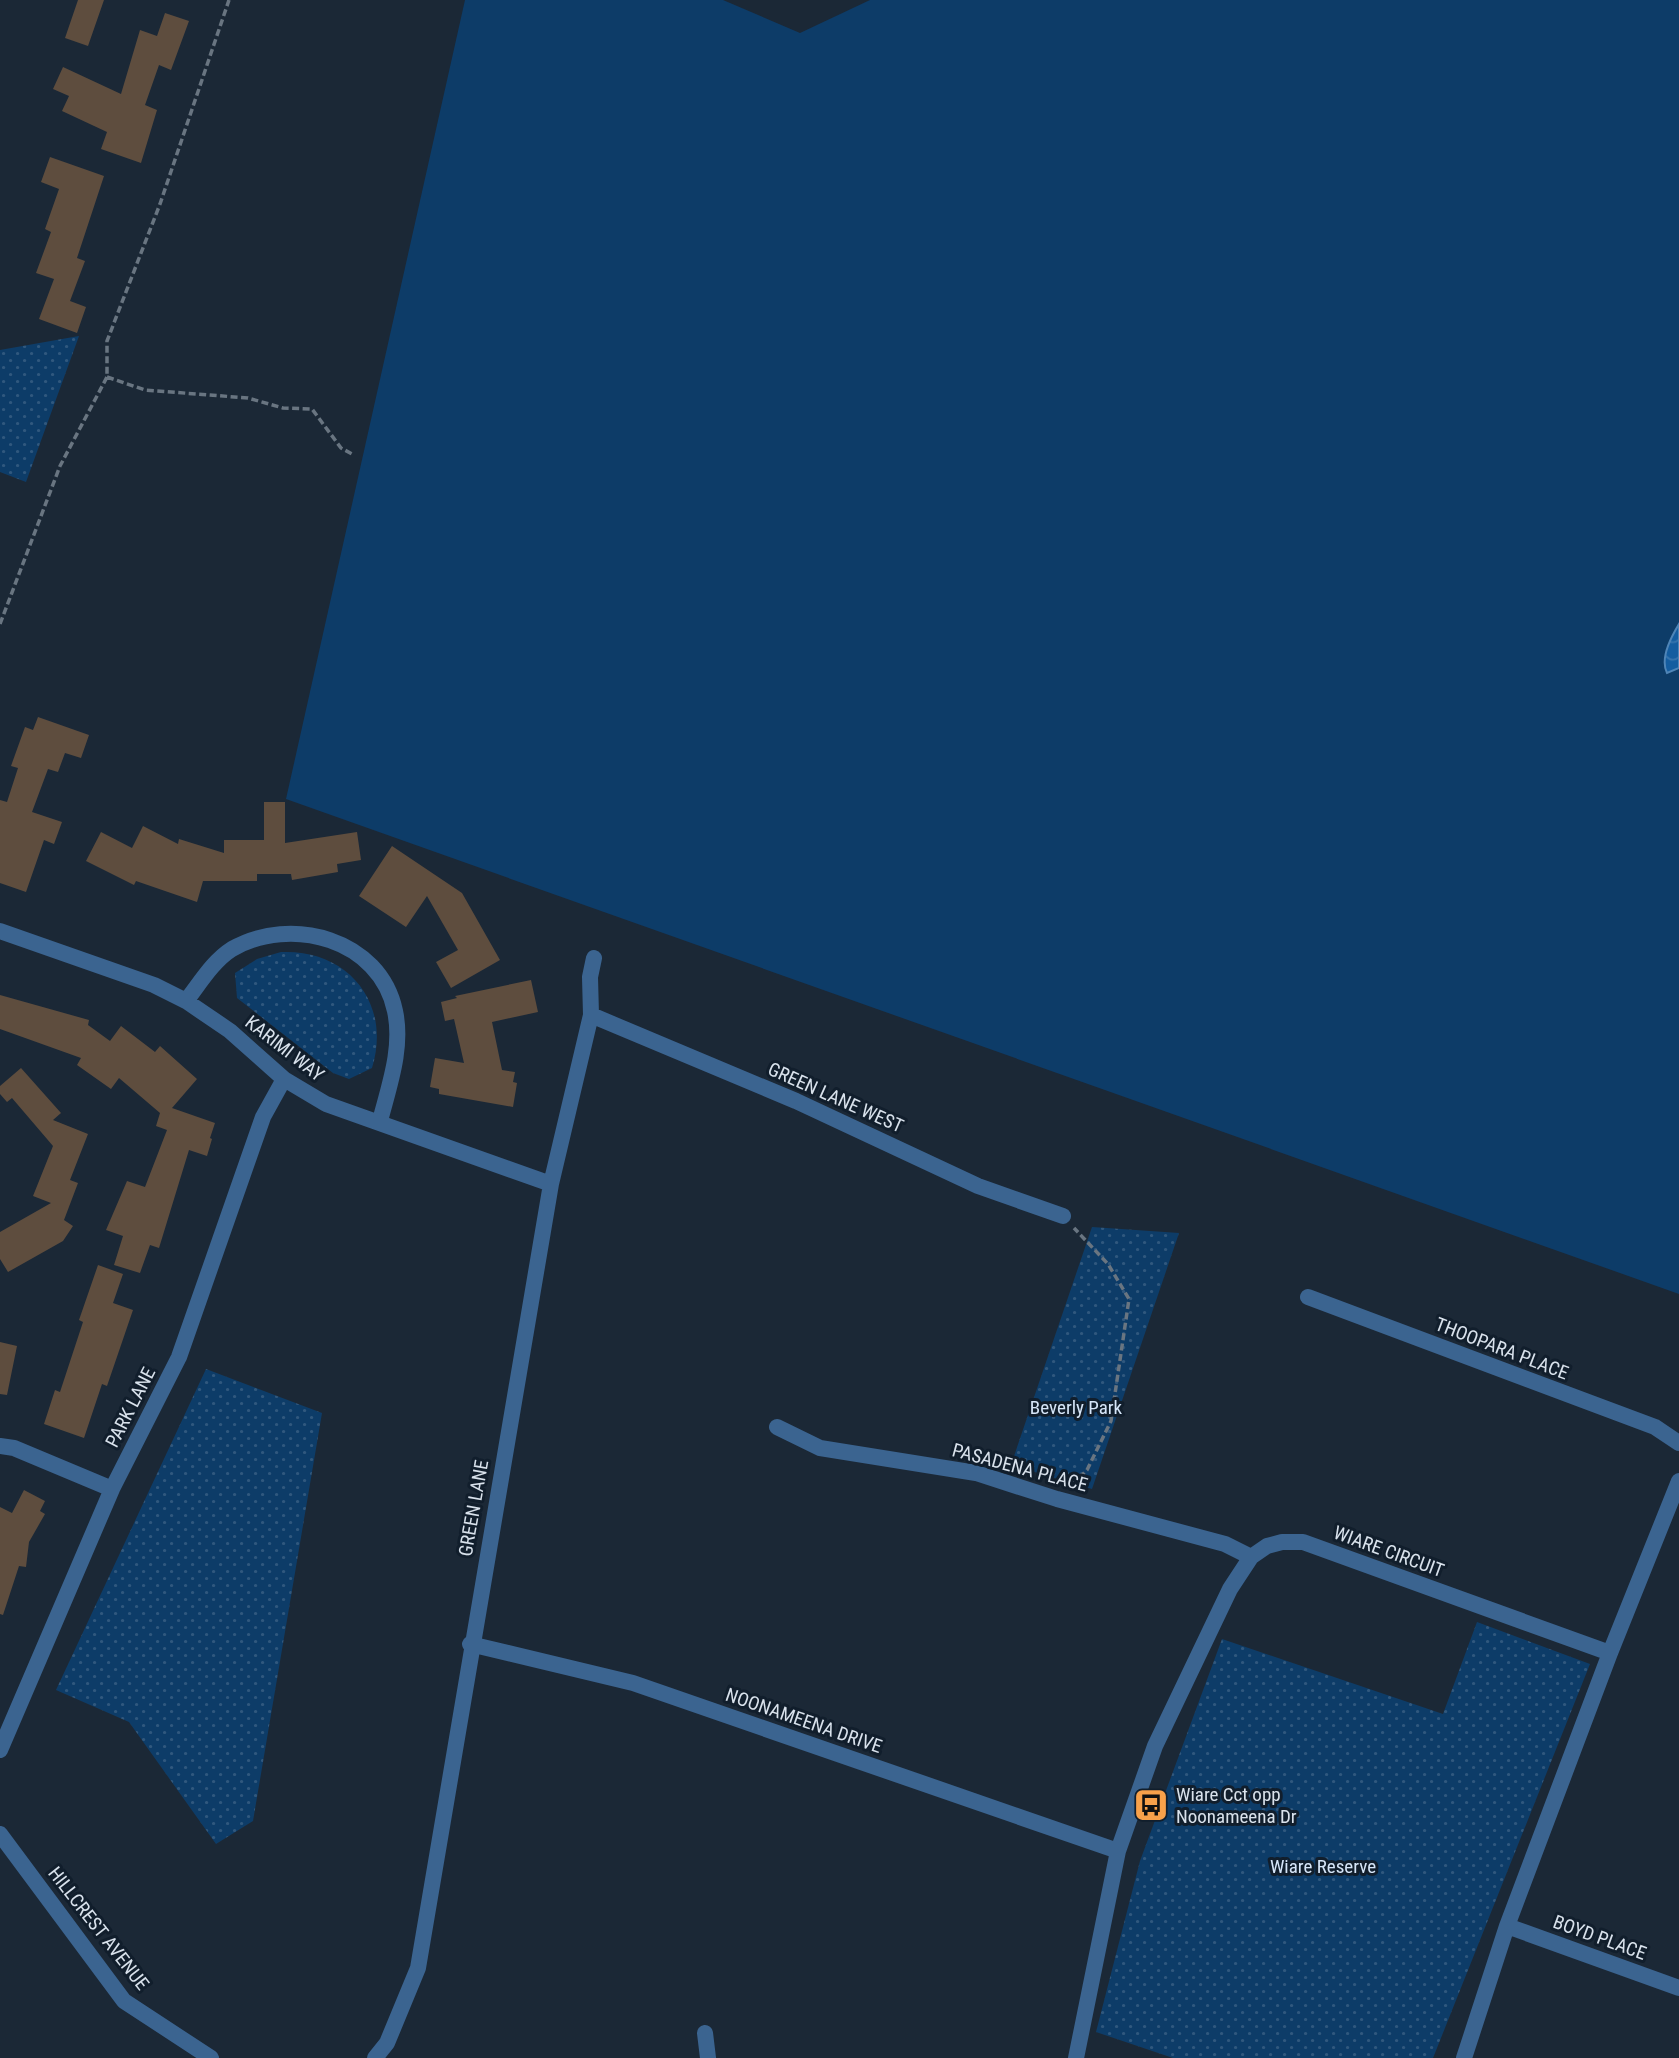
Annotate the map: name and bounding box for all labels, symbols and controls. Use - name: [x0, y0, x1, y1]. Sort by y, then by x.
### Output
- street label: KARIMI WAY: [241, 1010, 329, 1086]
- street label: GREEN LANE WEST: [765, 1057, 907, 1138]
- street label: THOOPARA PLACE: [1432, 1312, 1572, 1384]
- street label: PARK LANE: [101, 1364, 160, 1451]
- park label: Beverly Park: [1030, 1396, 1123, 1419]
- street label: PASADENA PLACE: [950, 1438, 1090, 1497]
- street label: GREEN LANE: [454, 1458, 493, 1558]
- street label: WIARE CIRCUIT: [1331, 1521, 1447, 1582]
- street label: NOONAMEENA DRIVE: [723, 1683, 885, 1758]
- place label: Wiare Cct opp Noonameena Dr: [1176, 1783, 1297, 1828]
- bus stop icon: Wiare Cct opp Noonameena Dr: [1132, 1786, 1170, 1824]
- park label: Wiare Reserve: [1270, 1855, 1376, 1878]
- street label: HILLCREST AVENUE: [43, 1862, 154, 1995]
- street label: BOYD PLACE: [1550, 1910, 1650, 1965]

